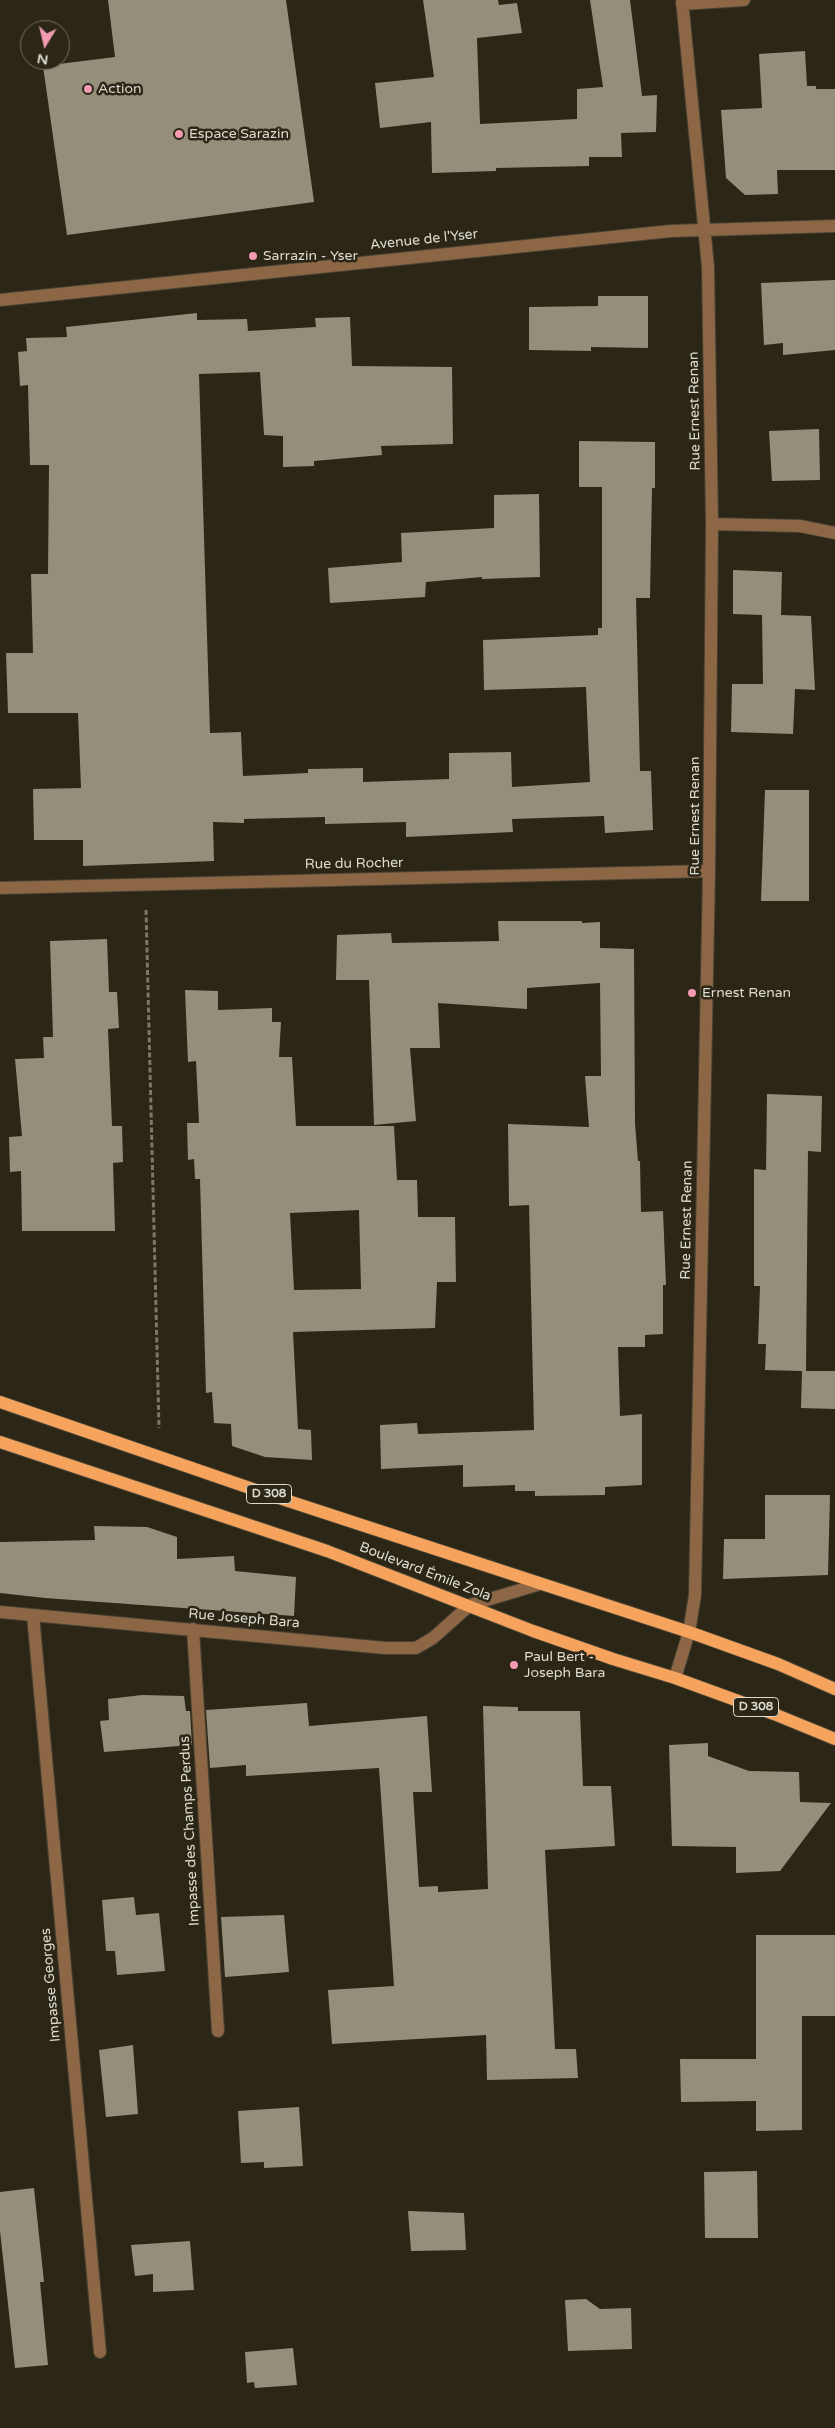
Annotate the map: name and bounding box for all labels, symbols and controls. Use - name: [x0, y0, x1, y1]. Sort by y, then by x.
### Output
- north arrow: [20, 20, 70, 70]
- text: N: [36, 50, 50, 69]
- place label: Action: [98, 81, 142, 97]
- marker: Action: [82, 83, 94, 95]
- place label: Espace Sarazin: [189, 126, 289, 142]
- marker: Espace Sarazin: [173, 128, 185, 140]
- street label: Avenue de l'Yser: [369, 226, 479, 254]
- place label: Sarrazin - Yser: [263, 248, 358, 264]
- marker: Sarrazin - Yser: [247, 250, 259, 262]
- street label: Rue Ernest Renan: [686, 351, 704, 471]
- street label: Rue Ernest Renan: [687, 756, 703, 876]
- street label: Rue du Rocher: [304, 855, 404, 873]
- place label: Ernest Renan: [702, 985, 791, 1001]
- marker: Ernest Renan: [686, 987, 698, 999]
- street label: Rue Ernest Renan: [678, 1160, 696, 1280]
- road number: D 308: [246, 1485, 292, 1504]
- street label: Boulevard Émile Zola: [357, 1539, 493, 1605]
- street label: Rue Joseph Bara: [188, 1606, 300, 1632]
- place label: Paul Bert - Joseph Bara: [524, 1649, 605, 1681]
- marker: Paul Bert - Joseph Bara: [508, 1659, 520, 1671]
- road number: D 308: [734, 1698, 778, 1716]
- street label: Impasse des Champs Perdus: [177, 1736, 203, 1926]
- street label: Impasse Georges: [38, 1927, 64, 2043]

